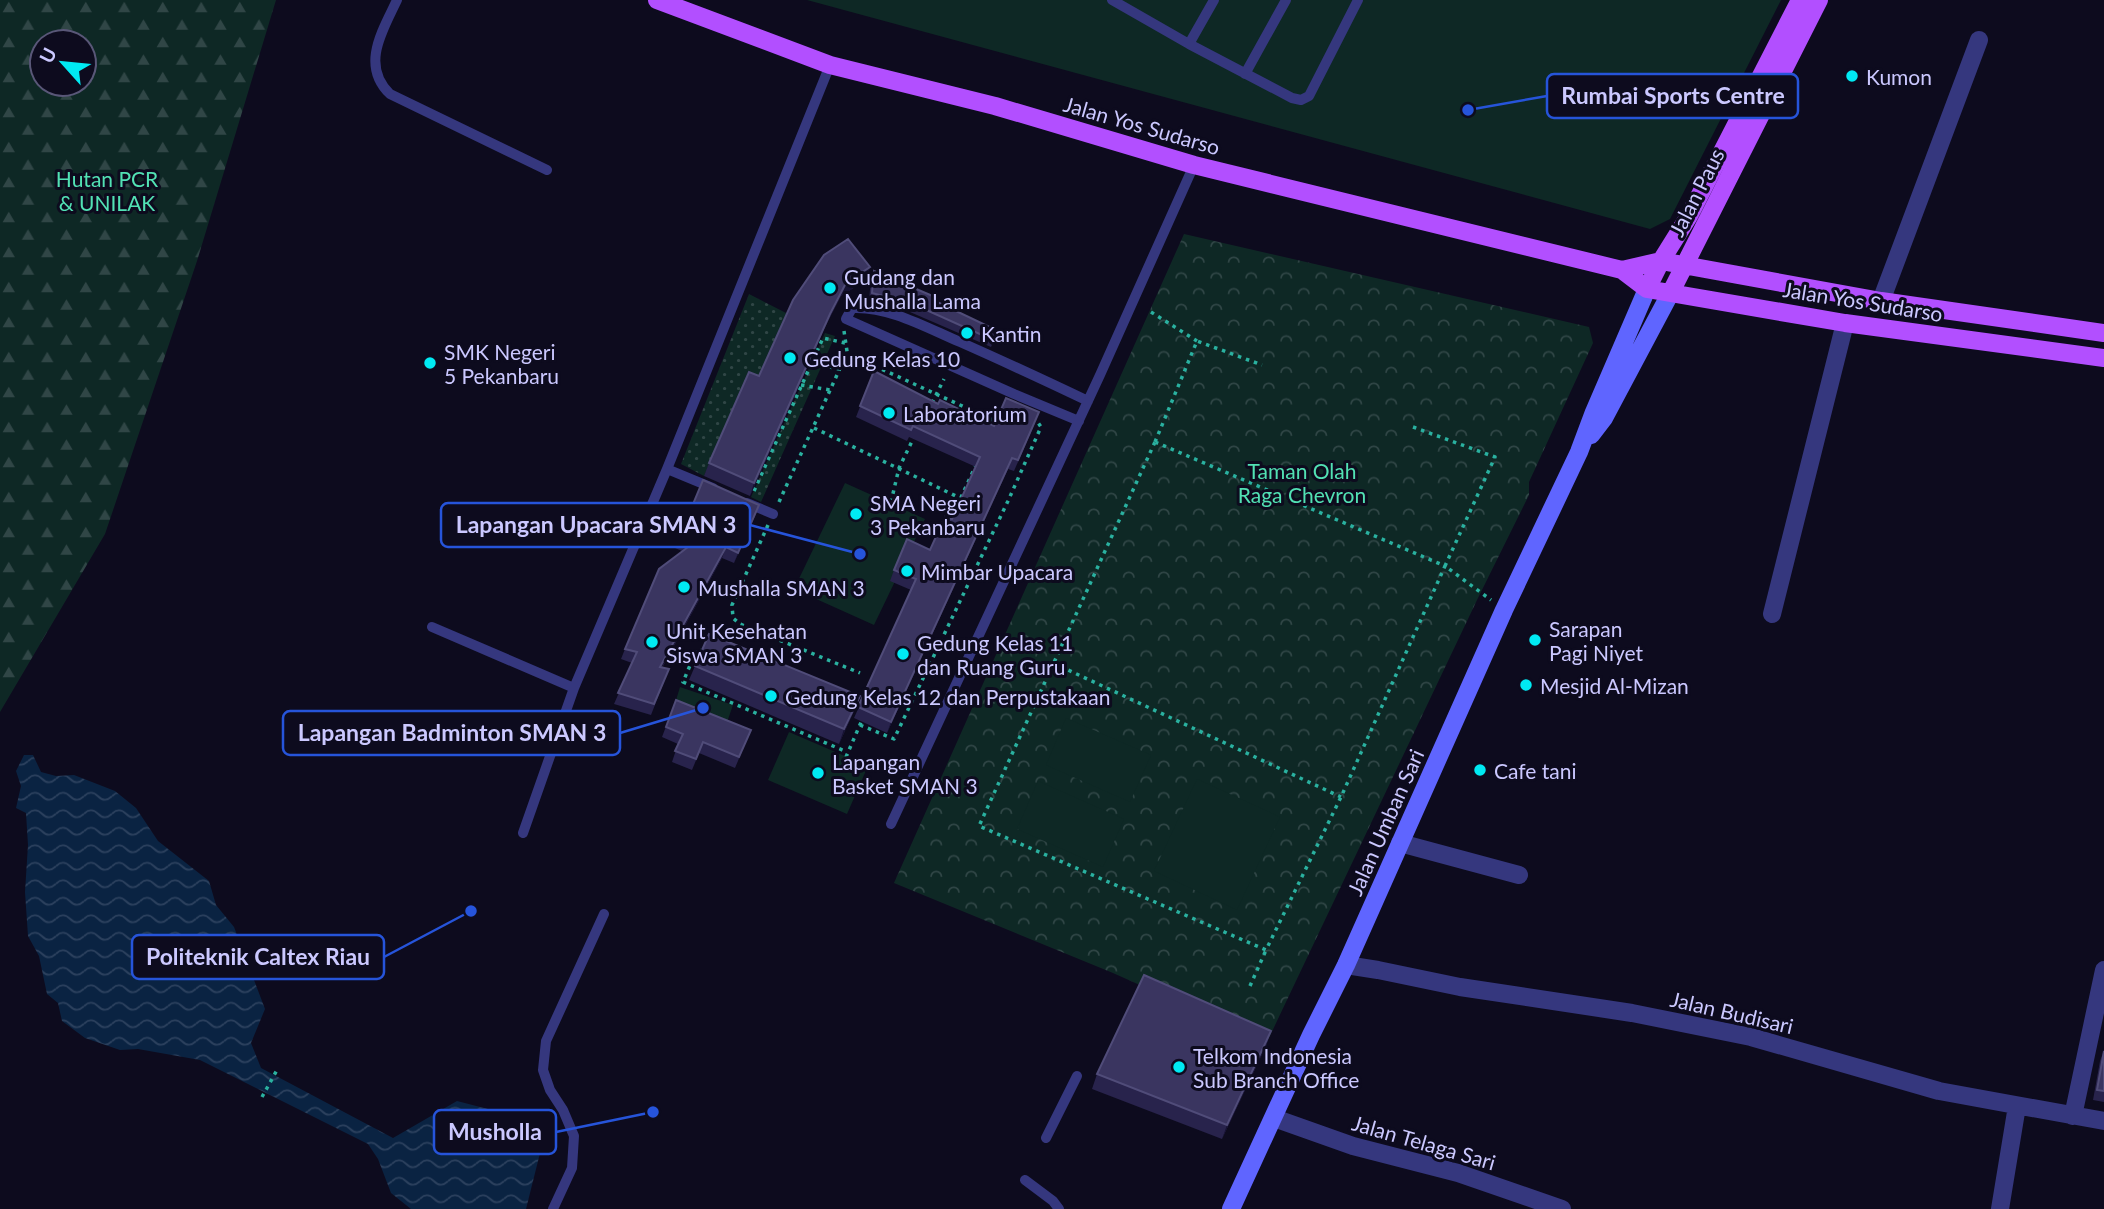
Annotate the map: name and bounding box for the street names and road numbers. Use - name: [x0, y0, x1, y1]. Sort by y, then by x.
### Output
- street label: Jalan Yos Sudarso: [1061, 91, 1223, 159]
- street label: Jalan Paus: [1663, 144, 1729, 240]
- street label: Jalan Yos Sudarso: [1781, 276, 1945, 326]
- street label: Jalan Umban Sari: [1342, 745, 1428, 899]
- street label: Jalan Budisari: [1668, 986, 1796, 1038]
- street label: Jalan Telaga Sari: [1349, 1110, 1499, 1174]

